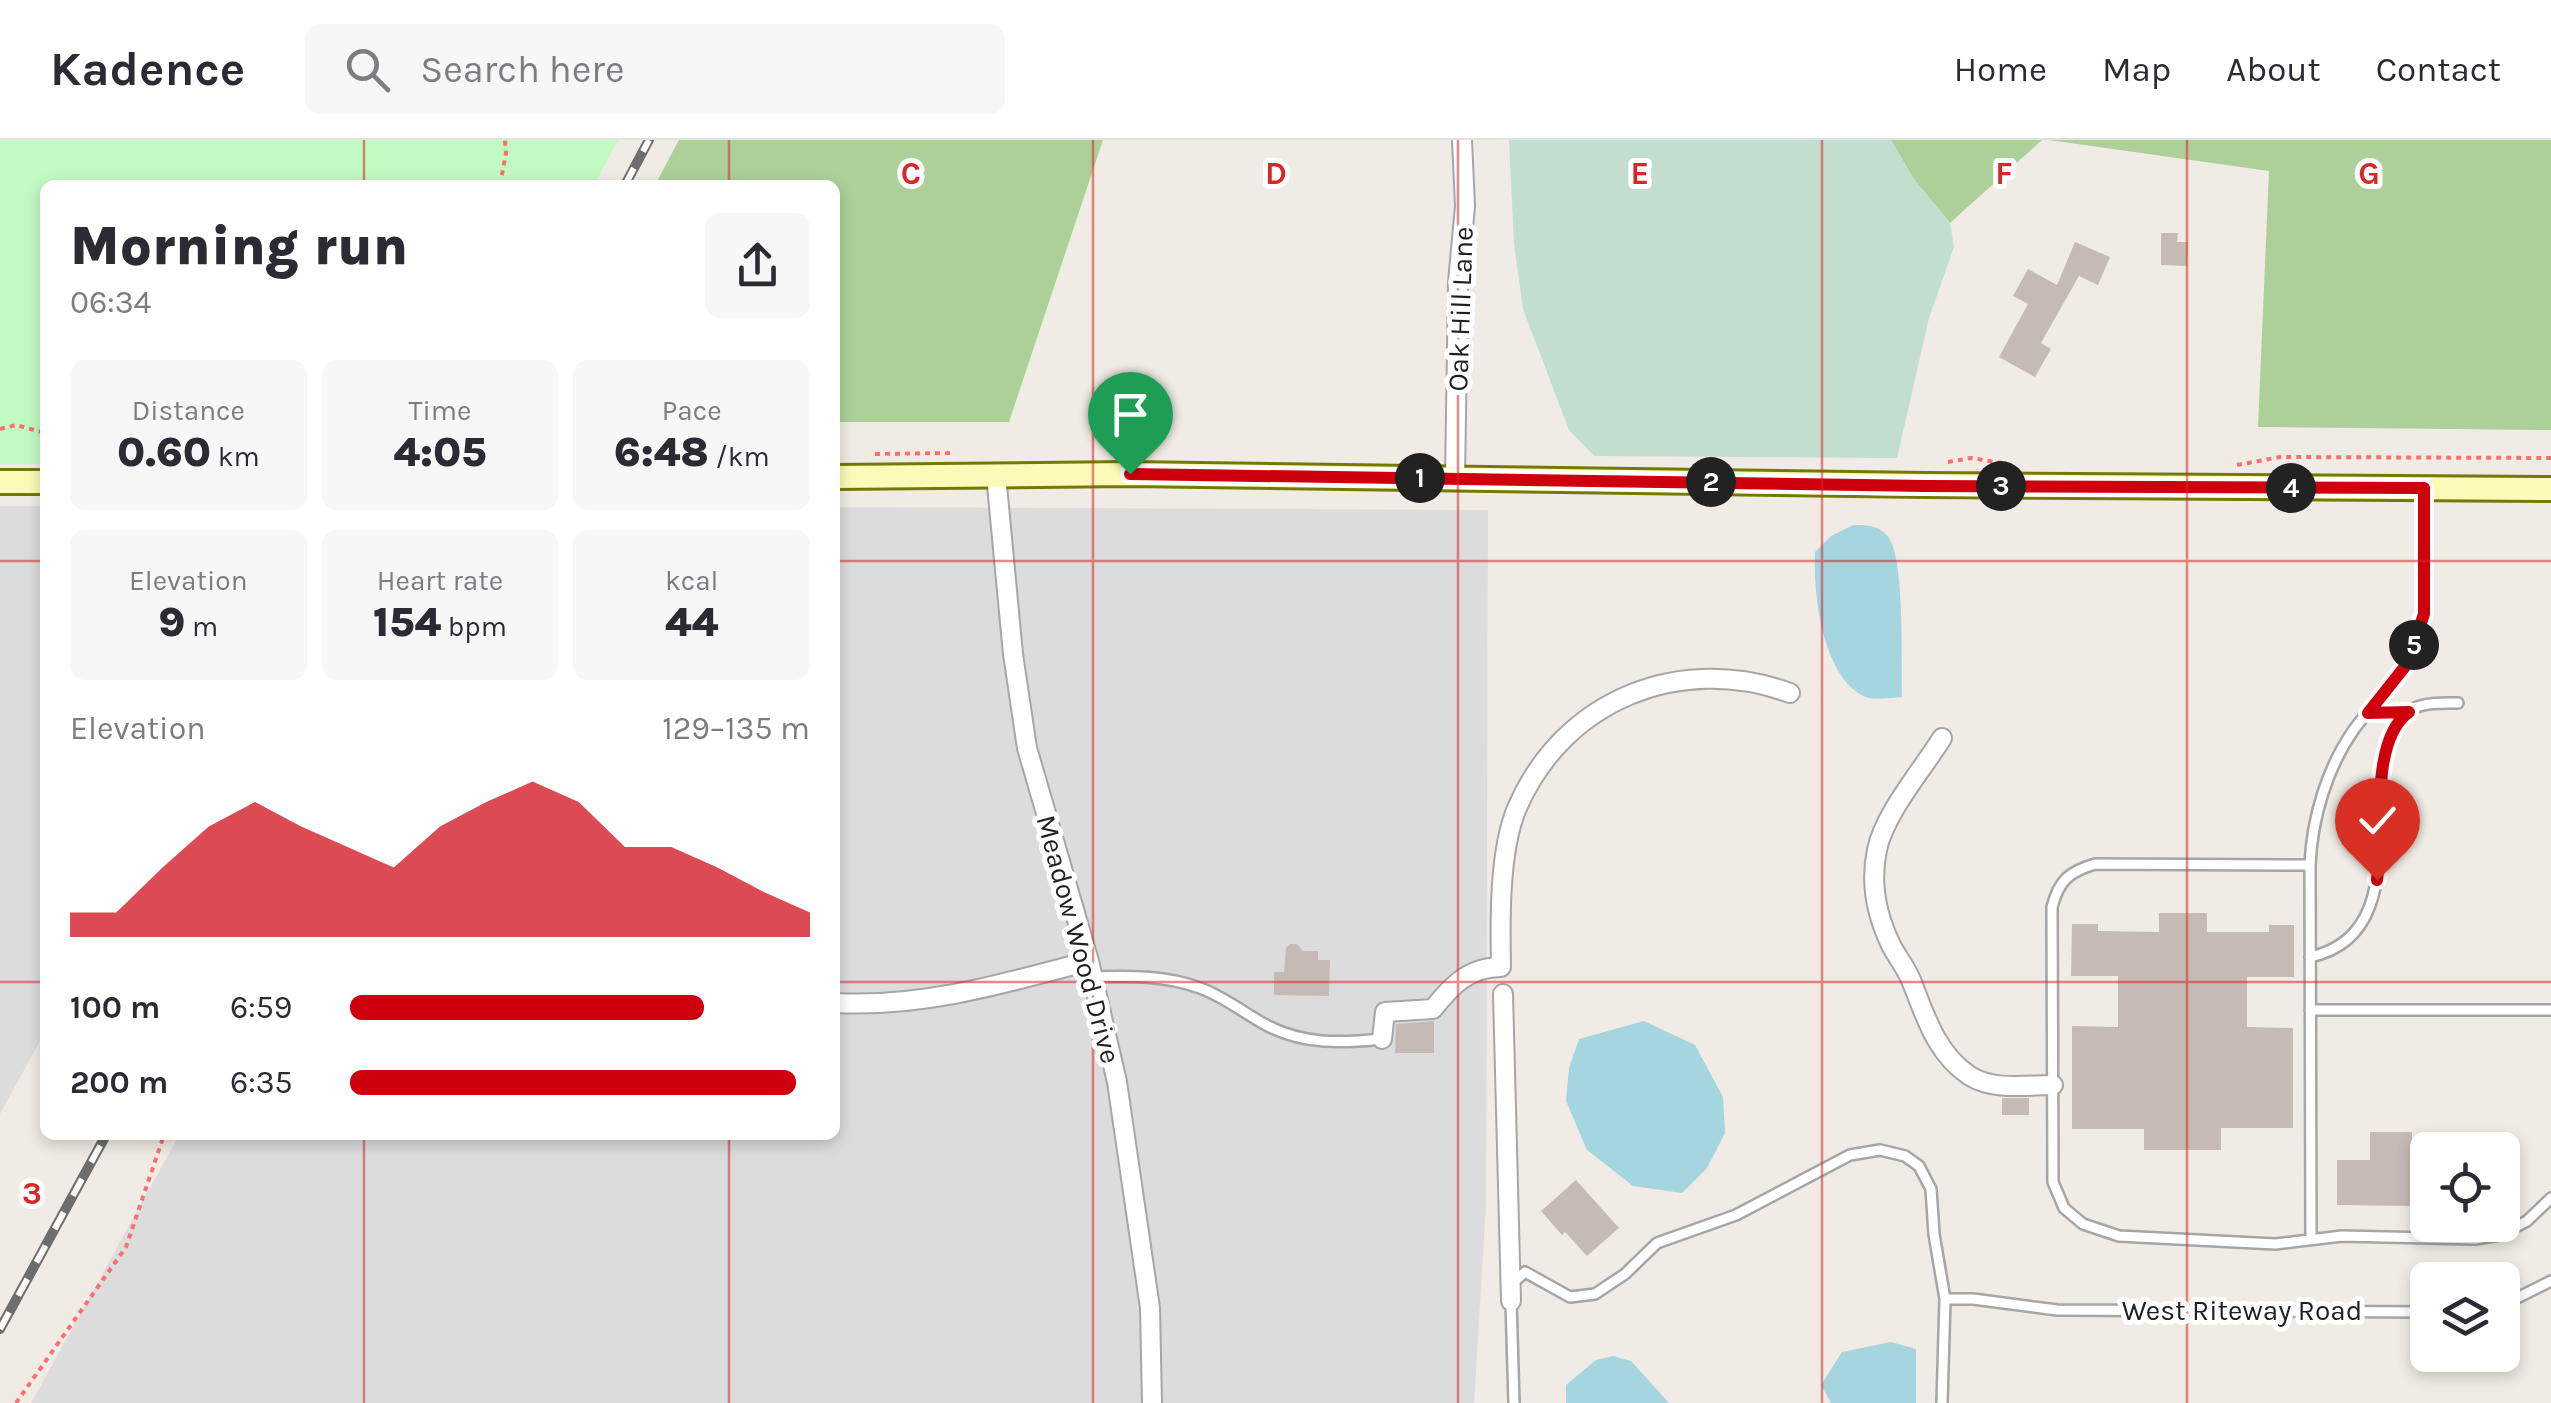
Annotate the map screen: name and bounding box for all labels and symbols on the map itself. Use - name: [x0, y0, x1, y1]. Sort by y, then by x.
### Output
- text: C: [901, 155, 921, 192]
- text: D: [1265, 155, 1287, 192]
- text: E: [1631, 155, 1649, 192]
- text: F: [1995, 155, 2013, 192]
- text: G: [2358, 155, 2380, 192]
- street label: Oak Hill Lane: [1441, 226, 1480, 392]
- pin: [1088, 372, 1173, 475]
- pin: 1: [1395, 453, 1445, 503]
- pin: 2: [1686, 457, 1736, 507]
- pin: 3: [1976, 461, 2026, 511]
- pin: 4: [2266, 463, 2316, 513]
- pin: 5: [2389, 620, 2439, 670]
- pin: [2335, 778, 2420, 881]
- street label: Meadow Wood Drive: [1029, 811, 1128, 1067]
- text: 3: [22, 1175, 42, 1212]
- street label: West Riteway Road: [2122, 1294, 2362, 1327]

